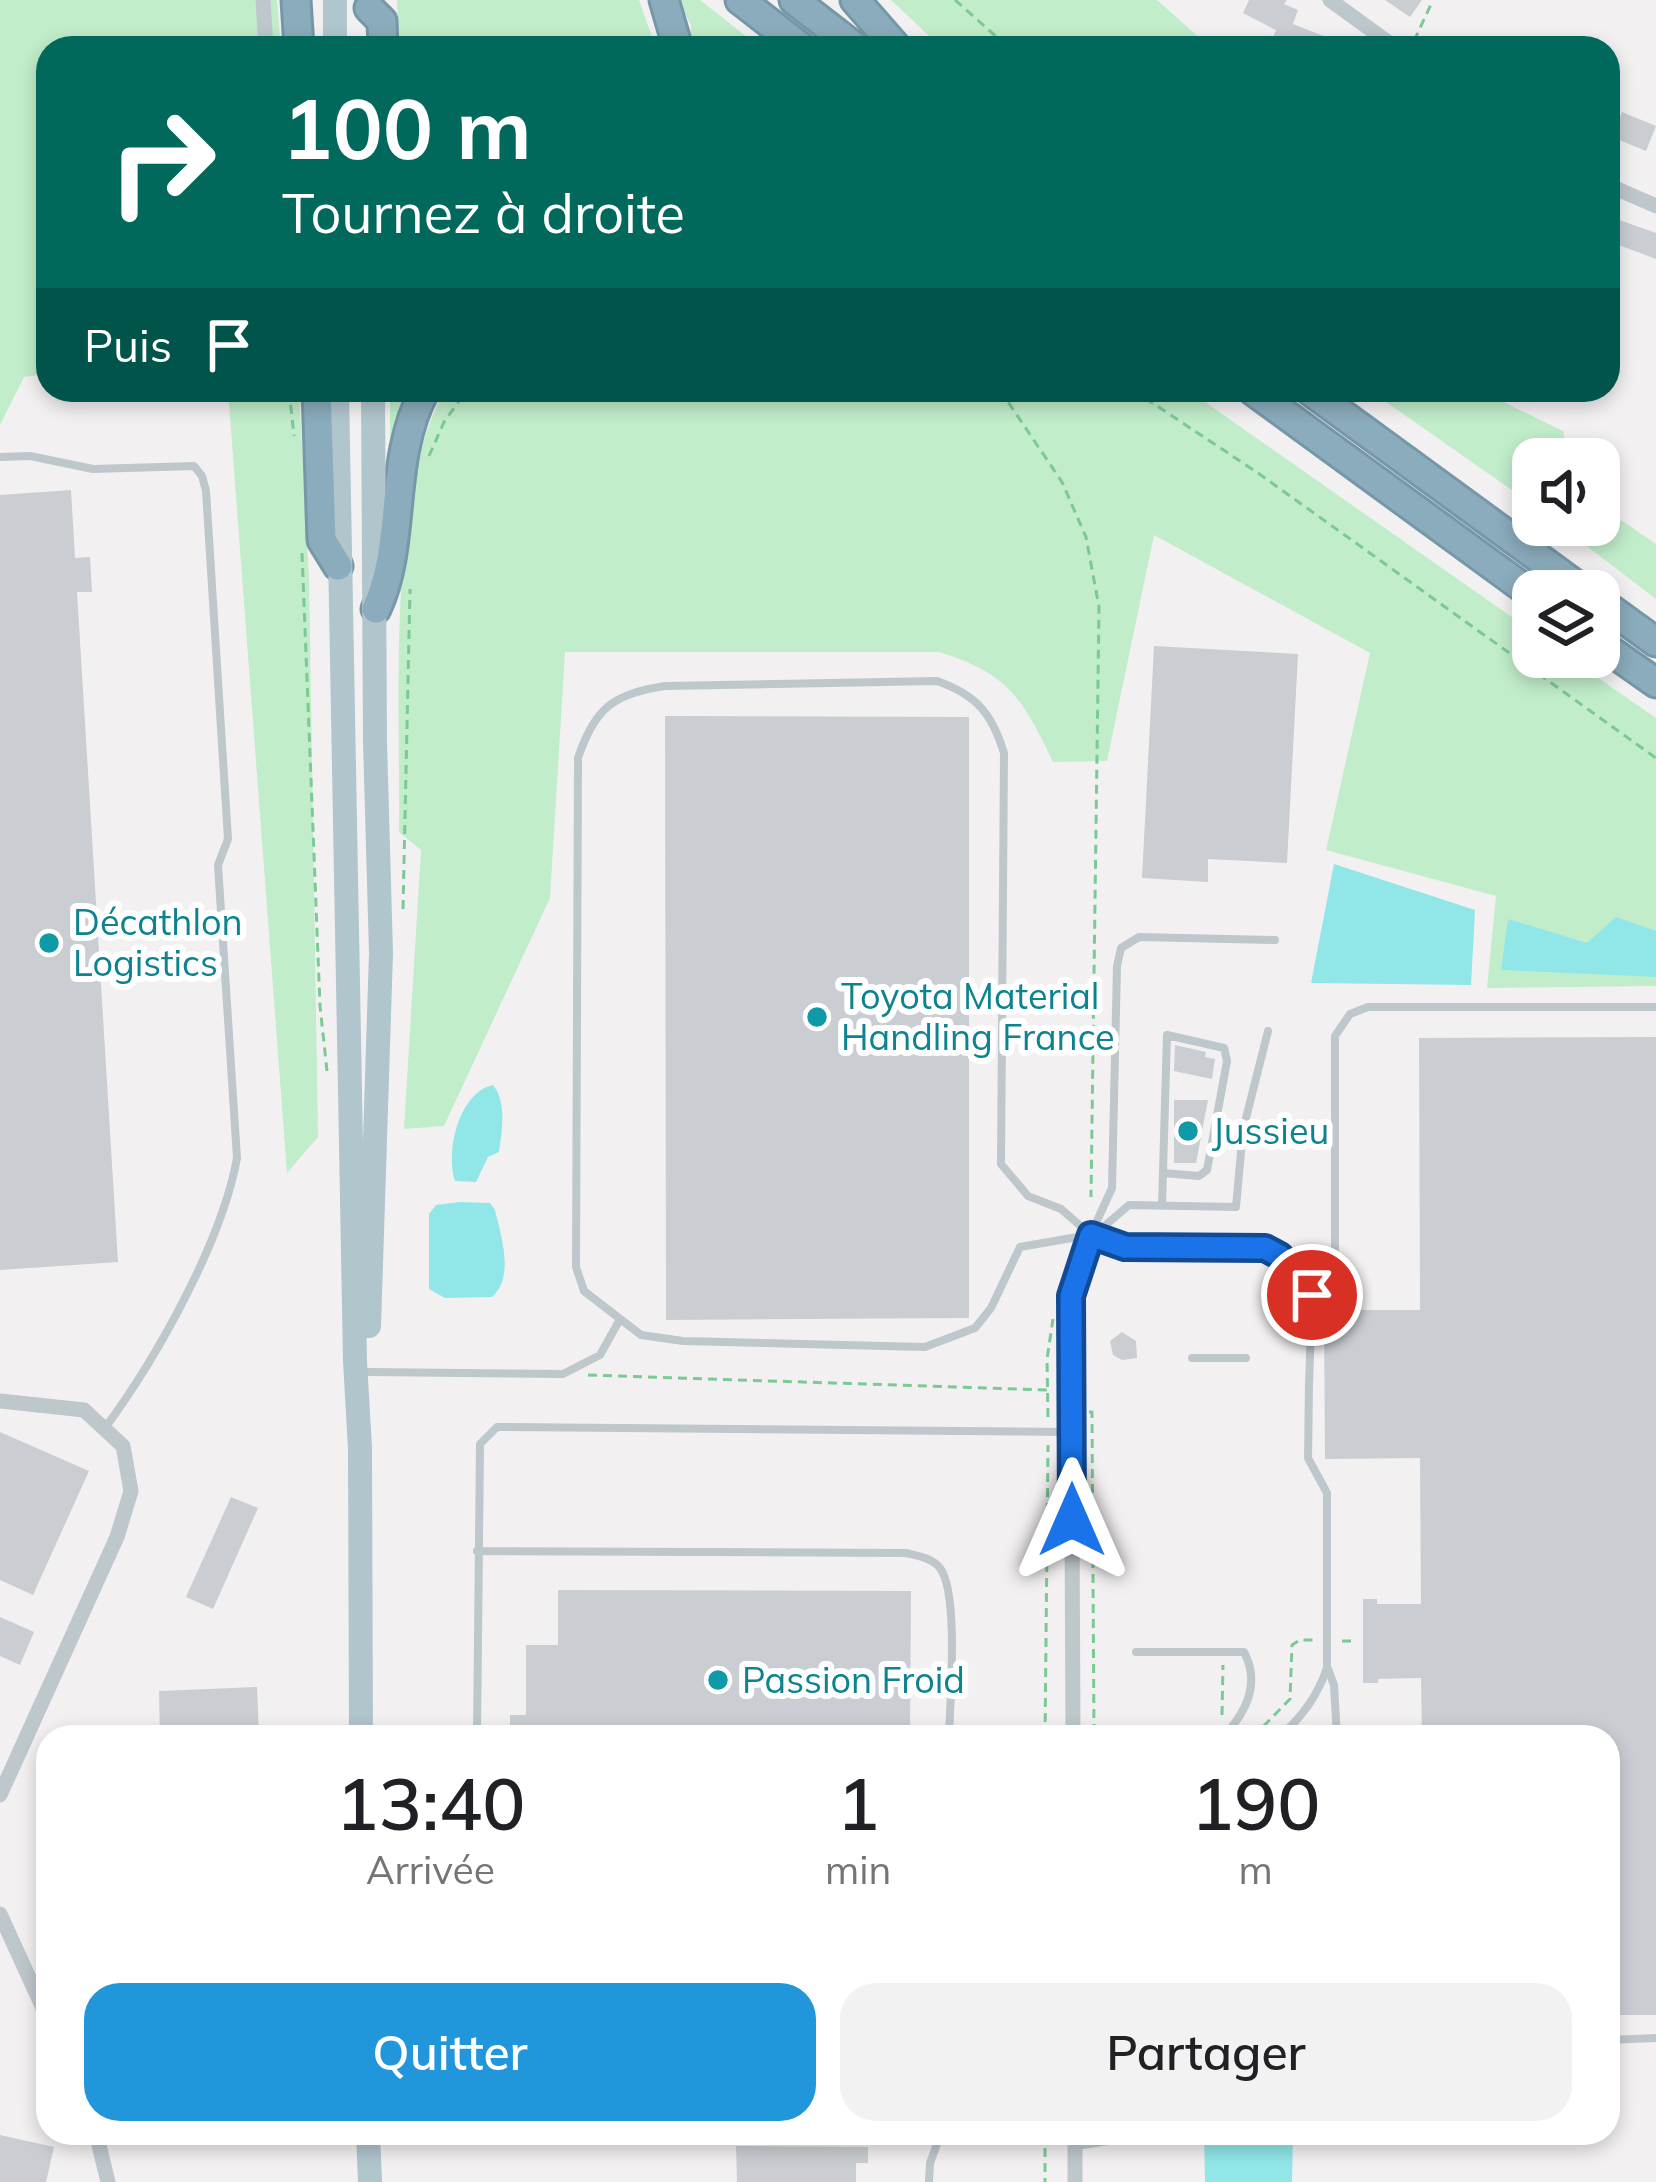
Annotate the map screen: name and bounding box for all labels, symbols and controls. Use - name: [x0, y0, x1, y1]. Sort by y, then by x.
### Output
- text: 100 m: [282, 75, 532, 180]
- icon: right: [84, 84, 240, 240]
- text: Tournez à droite: [282, 179, 685, 247]
- icon: arrive: [196, 312, 262, 378]
- text: Puis: [84, 317, 172, 373]
- map controls: [1512, 438, 1620, 678]
- button: sound: [1512, 438, 1620, 546]
- button: layers: [1512, 570, 1620, 678]
- place label: Décathlon Logistics: [73, 899, 243, 985]
- marker: Décathlon Logistics: [36, 930, 62, 956]
- place label: Toyota Material Handling France: [841, 973, 1115, 1059]
- marker: Toyota Material Handling France: [804, 1004, 830, 1030]
- place label: Jussieu: [1212, 1108, 1329, 1153]
- marker: Jussieu: [1175, 1118, 1201, 1144]
- pin: [1261, 1244, 1363, 1346]
- icon: arrive: [1279, 1262, 1345, 1328]
- position arrow: [1009, 1457, 1135, 1583]
- place label: Passion Froid: [742, 1657, 965, 1702]
- marker: Passion Froid: [705, 1667, 731, 1693]
- text: 13:40: [336, 1758, 525, 1848]
- text: 1: [837, 1758, 880, 1848]
- text: 190: [1191, 1758, 1320, 1848]
- text: Arrivée: [366, 1845, 495, 1894]
- text: min: [825, 1845, 891, 1894]
- text: m: [1239, 1845, 1273, 1894]
- button: Quitter: [84, 1983, 816, 2121]
- button: Partager: [840, 1983, 1572, 2121]

